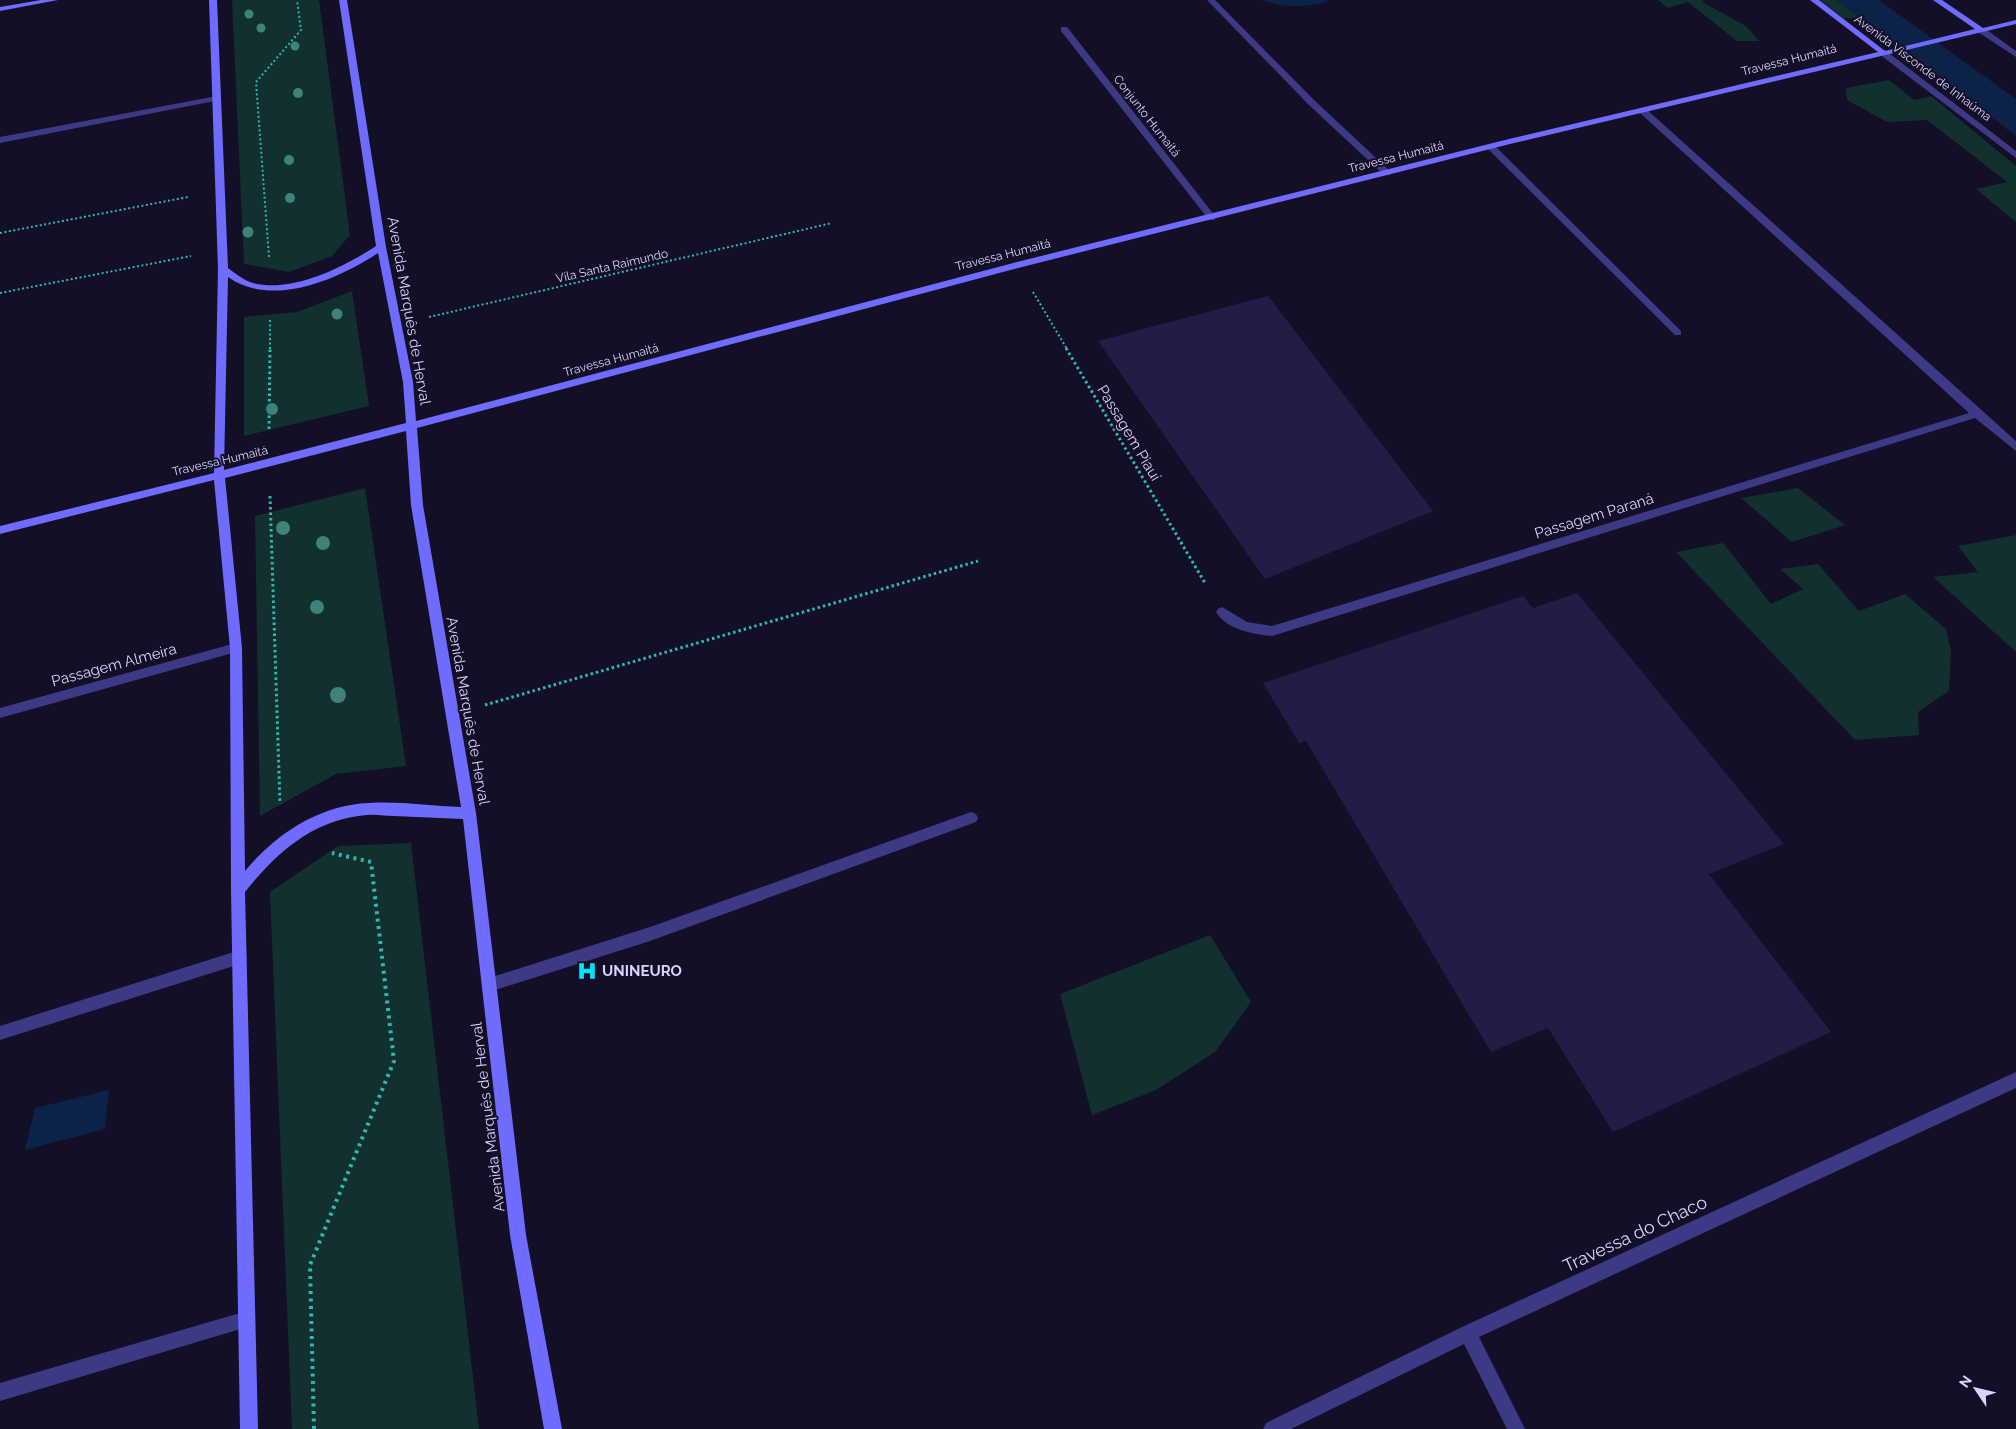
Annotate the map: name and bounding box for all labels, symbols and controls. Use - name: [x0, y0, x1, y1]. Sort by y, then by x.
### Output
- street label: Avenida Visconde de Inhaúma: [1852, 12, 1994, 124]
- street label: Travessa Humaitá: [1740, 41, 1838, 79]
- street label: Conjunto Humaitá: [1111, 72, 1183, 160]
- street label: Travessa Humaitá: [1347, 138, 1445, 176]
- street label: Avenida Marquês de Herval: [384, 215, 435, 407]
- street label: Travessa Humaitá: [954, 236, 1052, 274]
- street label: Vila Santa Raimundo: [555, 246, 669, 286]
- street label: Travessa Humaitá: [562, 341, 660, 379]
- street label: Passagem Piauí: [1093, 382, 1165, 485]
- street label: Travessa Humaitá: [171, 443, 269, 479]
- street label: Passagem Paraná: [1532, 489, 1656, 543]
- street label: Avenida Marquês de Herval: [443, 615, 494, 807]
- street label: Passagem Almeira: [49, 640, 179, 690]
- hospital icon: UNINEURO: [576, 960, 598, 982]
- place label: UNINEURO: [602, 962, 682, 980]
- street label: Avenida Marquês de Herval: [467, 1020, 509, 1213]
- street label: Travessa do Chaco: [1559, 1191, 1710, 1276]
- north arrow: [1951, 1364, 2001, 1414]
- text: N: [1956, 1373, 1975, 1391]

